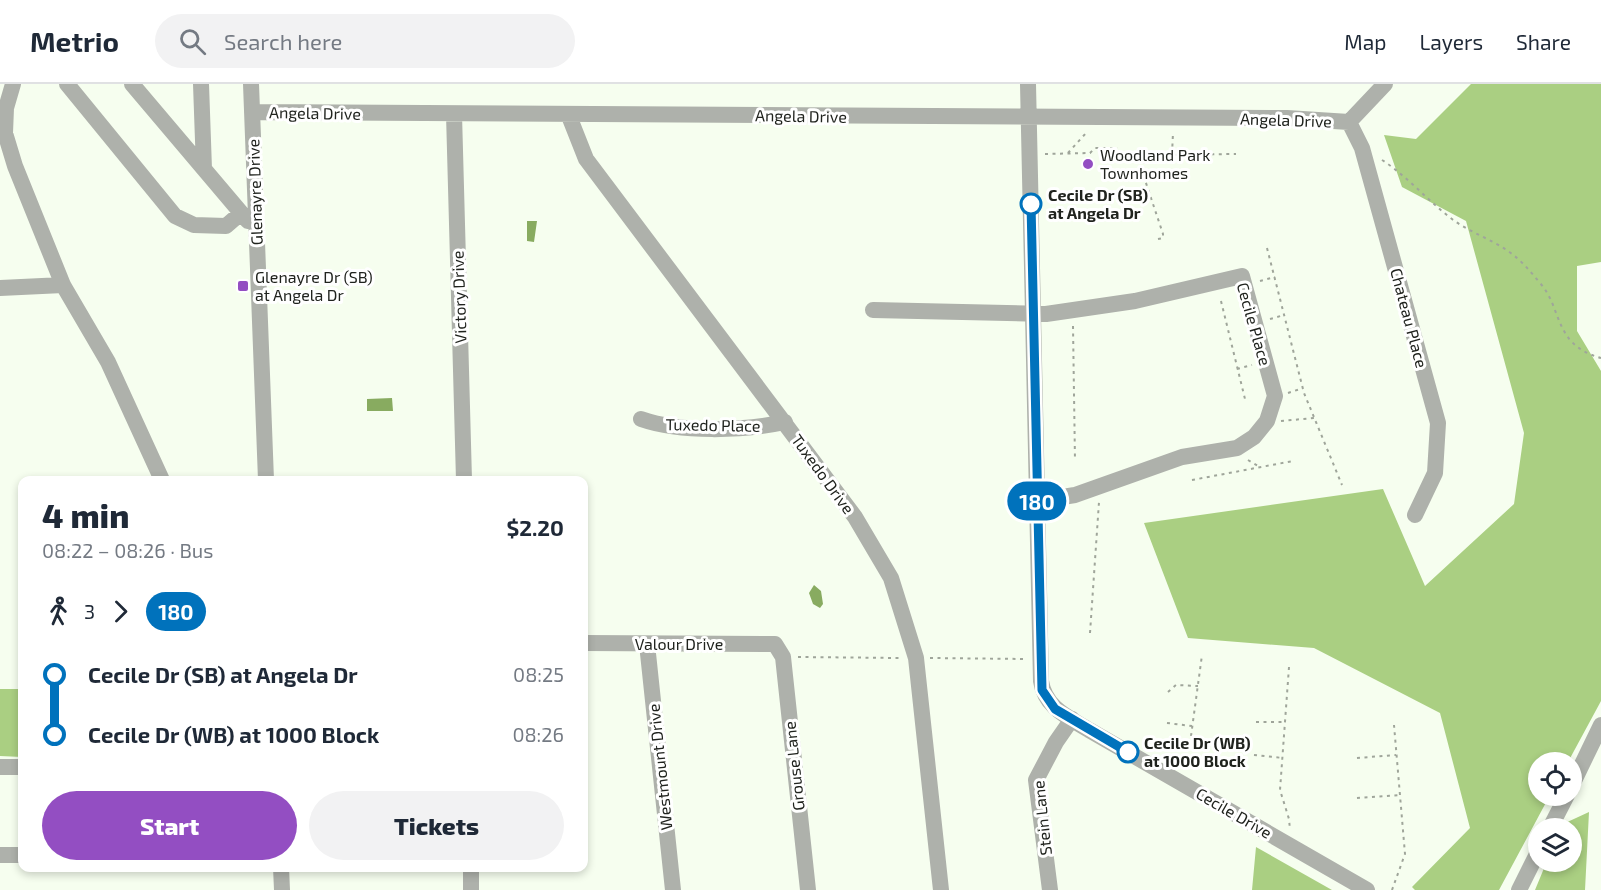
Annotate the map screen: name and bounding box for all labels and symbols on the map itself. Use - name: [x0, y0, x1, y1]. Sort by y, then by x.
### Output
- street label: Angela Drive: [269, 102, 361, 123]
- street label: Angela Drive: [755, 105, 847, 126]
- street label: Angela Drive: [1240, 108, 1332, 131]
- street label: Glenayre Drive: [243, 139, 266, 245]
- place label: Woodland Park Townhomes: [1100, 145, 1211, 182]
- marker: Woodland Park Townhomes: [1081, 157, 1095, 171]
- place label: Cecile Dr (SB) at Angela Dr: [1048, 185, 1148, 222]
- marker: Cecile Dr (SB) at Angela Dr: [1020, 193, 1042, 215]
- street label: Victory Drive: [447, 250, 470, 344]
- street label: Chateau Place: [1387, 266, 1432, 370]
- place label: Glenayre Dr (SB) at Angela Dr: [255, 267, 373, 304]
- marker: Glenayre Dr (SB) at Angela Dr: [236, 279, 250, 293]
- street label: Cecile Place: [1234, 280, 1275, 368]
- street label: Tuxedo Place: [665, 414, 761, 435]
- street label: Tuxedo Drive: [788, 430, 859, 517]
- line badge: 180: [1002, 482, 1072, 520]
- street label: Valour Drive: [635, 634, 723, 653]
- street label: Westmount Drive: [643, 703, 676, 831]
- street label: Grouse Lane: [779, 720, 808, 812]
- place label: Cecile Dr (WB) at 1000 Block: [1144, 733, 1251, 770]
- marker: Cecile Dr (WB) at 1000 Block: [1117, 741, 1139, 763]
- street label: Stein Lane: [1028, 780, 1055, 856]
- street label: Cecile Drive: [1193, 783, 1276, 842]

